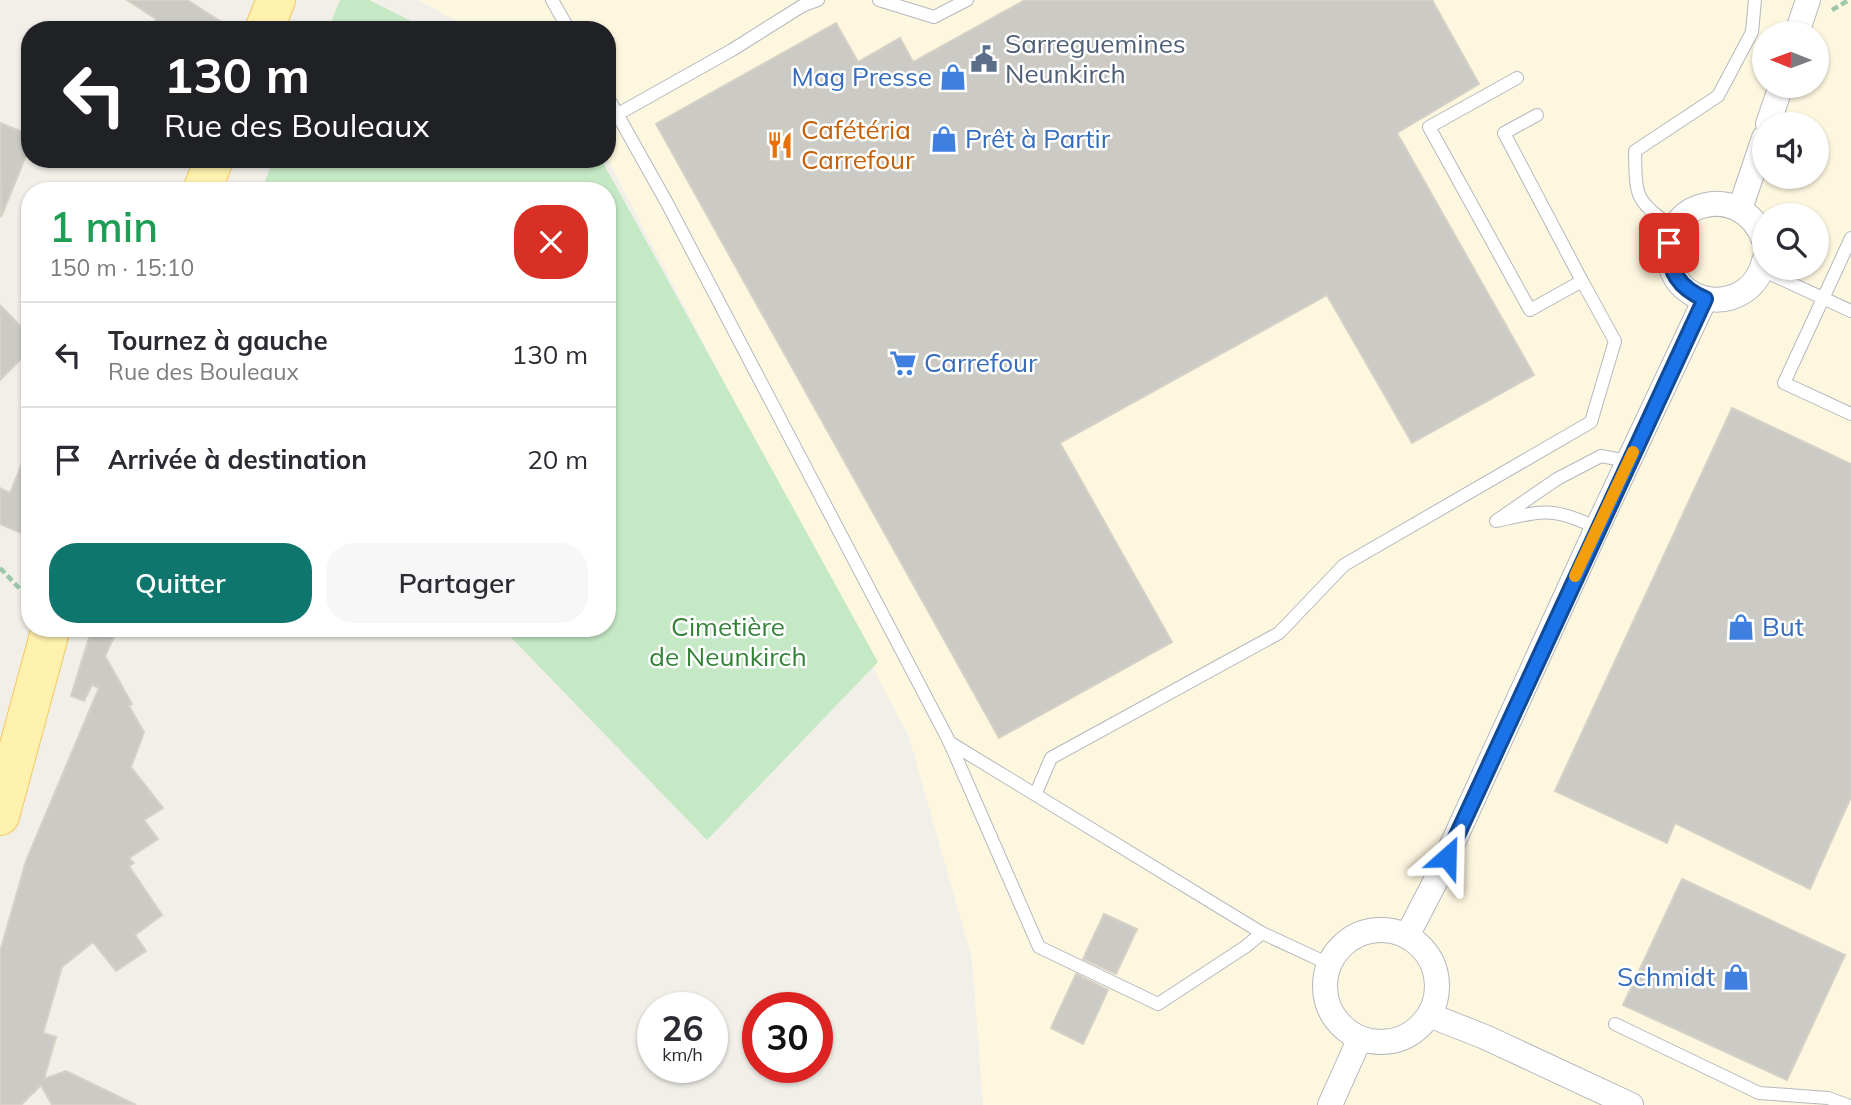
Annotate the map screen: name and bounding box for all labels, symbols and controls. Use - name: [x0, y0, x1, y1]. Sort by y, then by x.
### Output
- north arrow: [1752, 21, 1829, 98]
- map controls: [1752, 21, 1829, 280]
- place label: Sarreguemines Neunkirch: [1005, 27, 1186, 90]
- text: 130 m: [164, 44, 310, 105]
- public building icon: Sarreguemines Neunkirch: [969, 44, 999, 74]
- icon: left: [49, 49, 140, 140]
- place label: Mag Presse: [792, 60, 932, 93]
- shop icon: Mag Presse: [938, 62, 968, 92]
- text: Rue des Bouleaux: [164, 105, 430, 145]
- button: sound: [1752, 112, 1829, 189]
- place label: Cafétéria Carrefour: [801, 113, 915, 176]
- place label: Prêt à Partir: [965, 122, 1111, 155]
- shop icon: Prêt à Partir: [929, 124, 959, 154]
- restaurant icon: Cafétéria Carrefour: [765, 130, 795, 160]
- text: 1 min: [49, 200, 158, 253]
- button: search: [1752, 203, 1829, 280]
- button: close: [514, 205, 588, 279]
- pin: [1639, 213, 1699, 273]
- icon: arrive: [1650, 224, 1688, 262]
- text: 150 m · 15:10: [49, 253, 194, 282]
- text: Tournez à gauche: [108, 324, 328, 357]
- icon: left: [49, 336, 87, 374]
- text: 130 m: [512, 338, 588, 371]
- place label: Carrefour: [924, 346, 1038, 379]
- supermarket icon: Carrefour: [888, 348, 918, 378]
- text: Rue des Bouleaux: [108, 357, 299, 386]
- icon: arrive: [49, 441, 87, 479]
- text: Arrivée à destination: [108, 443, 367, 476]
- text: 20 m: [527, 443, 588, 476]
- button: Quitter: [49, 543, 312, 623]
- button: Partager: [326, 543, 588, 623]
- park label: Cimetière de Neunkirch: [649, 610, 807, 673]
- place label: But: [1762, 610, 1804, 643]
- shop icon: But: [1726, 612, 1756, 642]
- position arrow: [1410, 820, 1484, 894]
- place label: Schmidt: [1617, 960, 1715, 993]
- shop icon: Schmidt: [1721, 962, 1751, 992]
- speed limit sign: 30: [742, 992, 833, 1083]
- text: 26: [661, 1006, 704, 1050]
- text: km/h: [662, 1043, 703, 1066]

